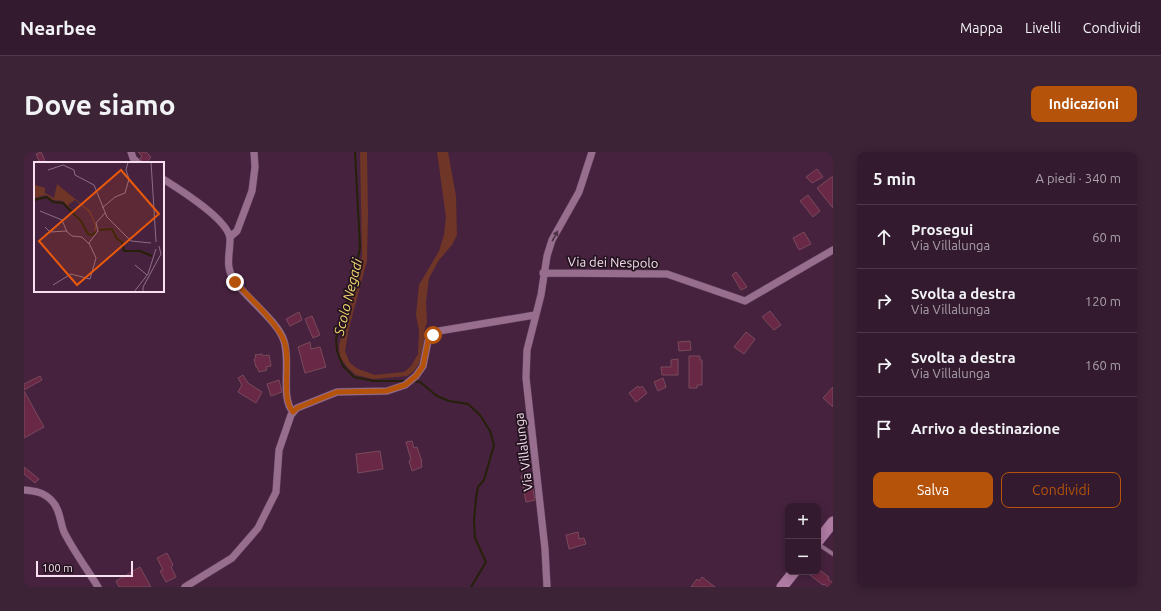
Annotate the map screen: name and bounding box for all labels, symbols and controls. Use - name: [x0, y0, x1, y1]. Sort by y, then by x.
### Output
- text: Nearbee: [20, 17, 97, 39]
- text: Mappa: [960, 20, 1003, 36]
- text: Livelli: [1025, 20, 1061, 36]
- text: Condividi: [1083, 20, 1141, 36]
- button: Indicazioni: [1031, 86, 1137, 122]
- text: Dove siamo: [24, 89, 176, 120]
- inset map: [34, 162, 164, 292]
- text: 5 min: [873, 169, 916, 188]
- text: A piedi · 340 m: [1036, 171, 1121, 185]
- text: Prosegui: [911, 221, 973, 238]
- icon: ahead: [873, 226, 895, 248]
- one-way arrow: [551, 230, 558, 242]
- text: 60 m: [1092, 230, 1121, 244]
- text: Via Villalunga: [911, 238, 990, 252]
- street label: Via dei Nespolo: [568, 254, 658, 270]
- water label: Scolo Negadi: [330, 256, 365, 338]
- route end: [226, 273, 244, 291]
- text: Svolta a destra: [911, 285, 1016, 302]
- icon: right: [873, 290, 895, 312]
- text: 120 m: [1085, 294, 1121, 308]
- text: Via Villalunga: [911, 302, 990, 316]
- route start: [424, 326, 442, 344]
- text: Svolta a destra: [911, 349, 1016, 366]
- icon: right: [873, 354, 895, 376]
- text: 160 m: [1085, 358, 1121, 372]
- text: Via Villalunga: [911, 366, 990, 380]
- street label: Via Villalunga: [511, 412, 535, 492]
- icon: arrive: [873, 418, 895, 440]
- text: Arrivo a destinazione: [911, 420, 1060, 437]
- button: Salva: [873, 472, 993, 508]
- button: Condividi: [1001, 472, 1121, 508]
- map controls: [785, 503, 821, 575]
- button: +: [785, 503, 821, 539]
- button: −: [785, 539, 821, 575]
- scale bar: [36, 559, 133, 578]
- text: 100 m: [42, 562, 73, 574]

